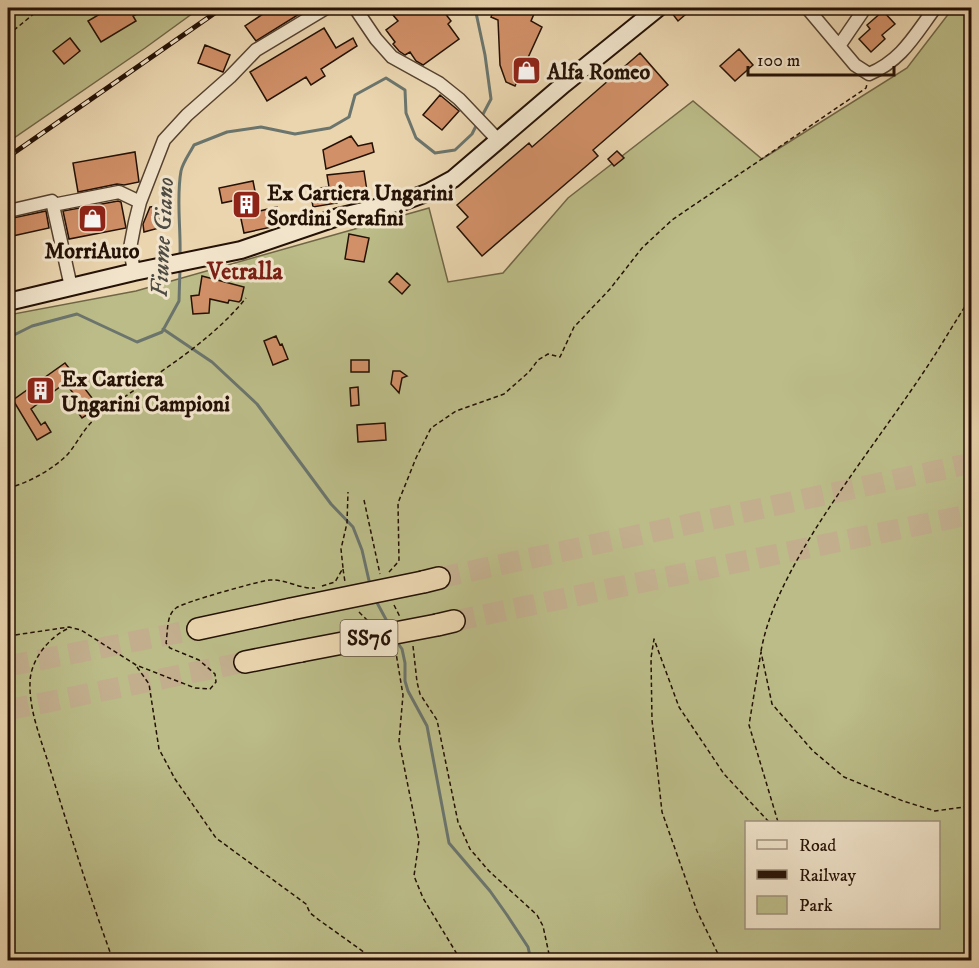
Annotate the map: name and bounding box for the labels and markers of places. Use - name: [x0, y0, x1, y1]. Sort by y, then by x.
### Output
- shop icon: Alfa Romeo: [510, 55, 542, 87]
- place label: Alfa Romeo: [546, 59, 650, 86]
- place label: Ex Cartiera Ungarini Sordini Serafini: [267, 180, 454, 232]
- building icon: Ex Cartiera Ungarini Sordini Serafini: [230, 189, 262, 221]
- shop icon: MorriAuto: [76, 202, 108, 234]
- place label: MorriAuto: [45, 238, 140, 265]
- place label: Ex Cartiera Ungarini Campioni: [61, 366, 230, 418]
- building icon: Ex Cartiera Ungarini Campioni: [24, 375, 56, 407]

